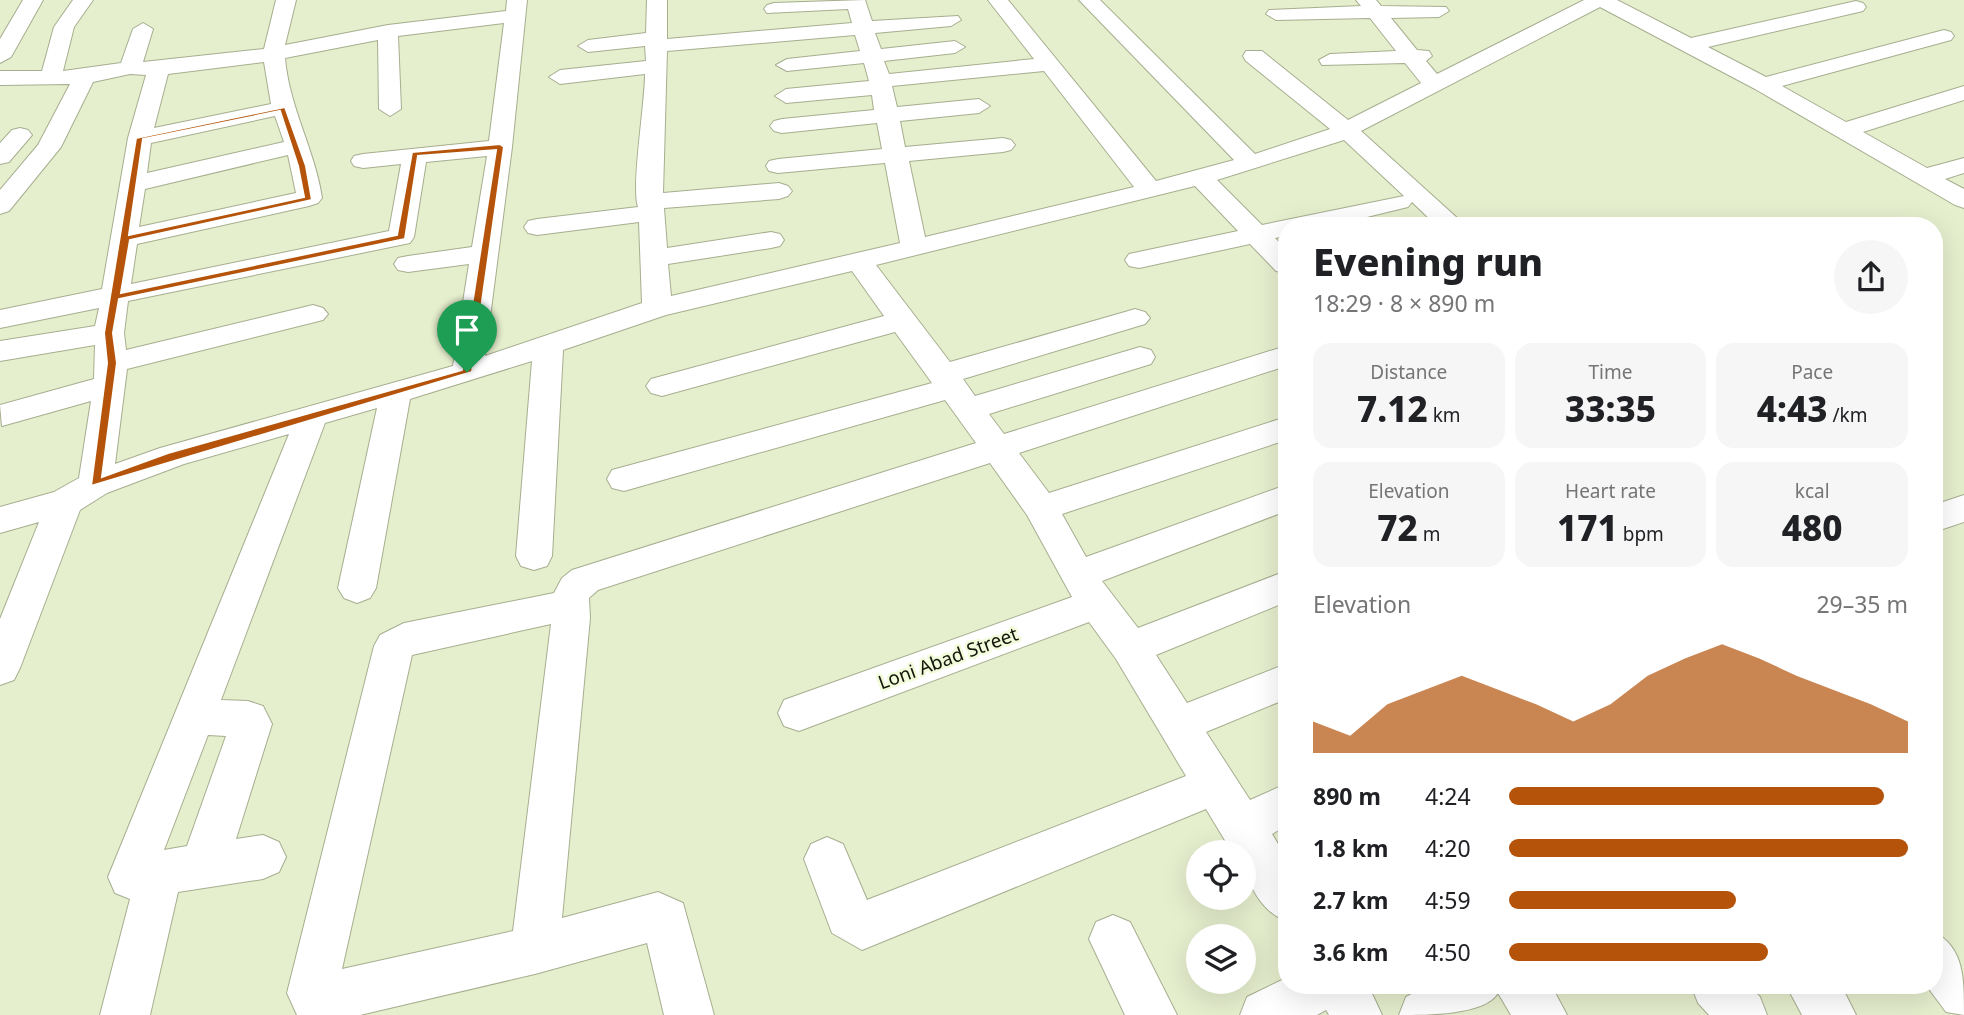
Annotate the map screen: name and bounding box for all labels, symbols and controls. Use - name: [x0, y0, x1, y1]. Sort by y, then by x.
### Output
- text: Evening run: [1313, 235, 1543, 287]
- button: share: [1834, 240, 1908, 314]
- text: 18:29 · 8 × 890 m: [1313, 287, 1495, 319]
- pin: [437, 300, 497, 372]
- icon: arrive: [448, 311, 486, 349]
- text: Distance: [1370, 359, 1447, 385]
- text: Time: [1589, 359, 1632, 385]
- text: Pace: [1791, 359, 1833, 385]
- text: 7.12: [1357, 385, 1428, 432]
- text: 33:35: [1565, 385, 1656, 432]
- text: 4:43: [1757, 385, 1828, 432]
- text: km: [1428, 402, 1461, 428]
- text: /km: [1828, 402, 1867, 428]
- text: Elevation: [1368, 478, 1449, 504]
- text: Heart rate: [1565, 478, 1656, 504]
- text: kcal: [1795, 478, 1830, 504]
- text: 72: [1377, 504, 1418, 551]
- text: 171: [1557, 504, 1618, 551]
- text: 480: [1782, 504, 1843, 551]
- text: m: [1418, 521, 1440, 547]
- text: bpm: [1618, 521, 1664, 547]
- text: Elevation: [1313, 588, 1411, 620]
- text: 29–35 m: [1816, 588, 1908, 620]
- street label: Loni Abad Street: [874, 621, 1022, 695]
- text: 890 m: [1313, 780, 1381, 812]
- text: 4:24: [1425, 780, 1471, 812]
- text: 1.8 km: [1313, 832, 1388, 864]
- text: 4:20: [1425, 832, 1471, 864]
- map controls: [1186, 840, 1256, 994]
- button: locate: [1186, 840, 1256, 910]
- text: 2.7 km: [1313, 884, 1388, 916]
- text: 4:59: [1425, 884, 1471, 916]
- button: layers: [1186, 924, 1256, 994]
- text: 3.6 km: [1313, 936, 1388, 968]
- text: 4:50: [1425, 936, 1471, 968]

